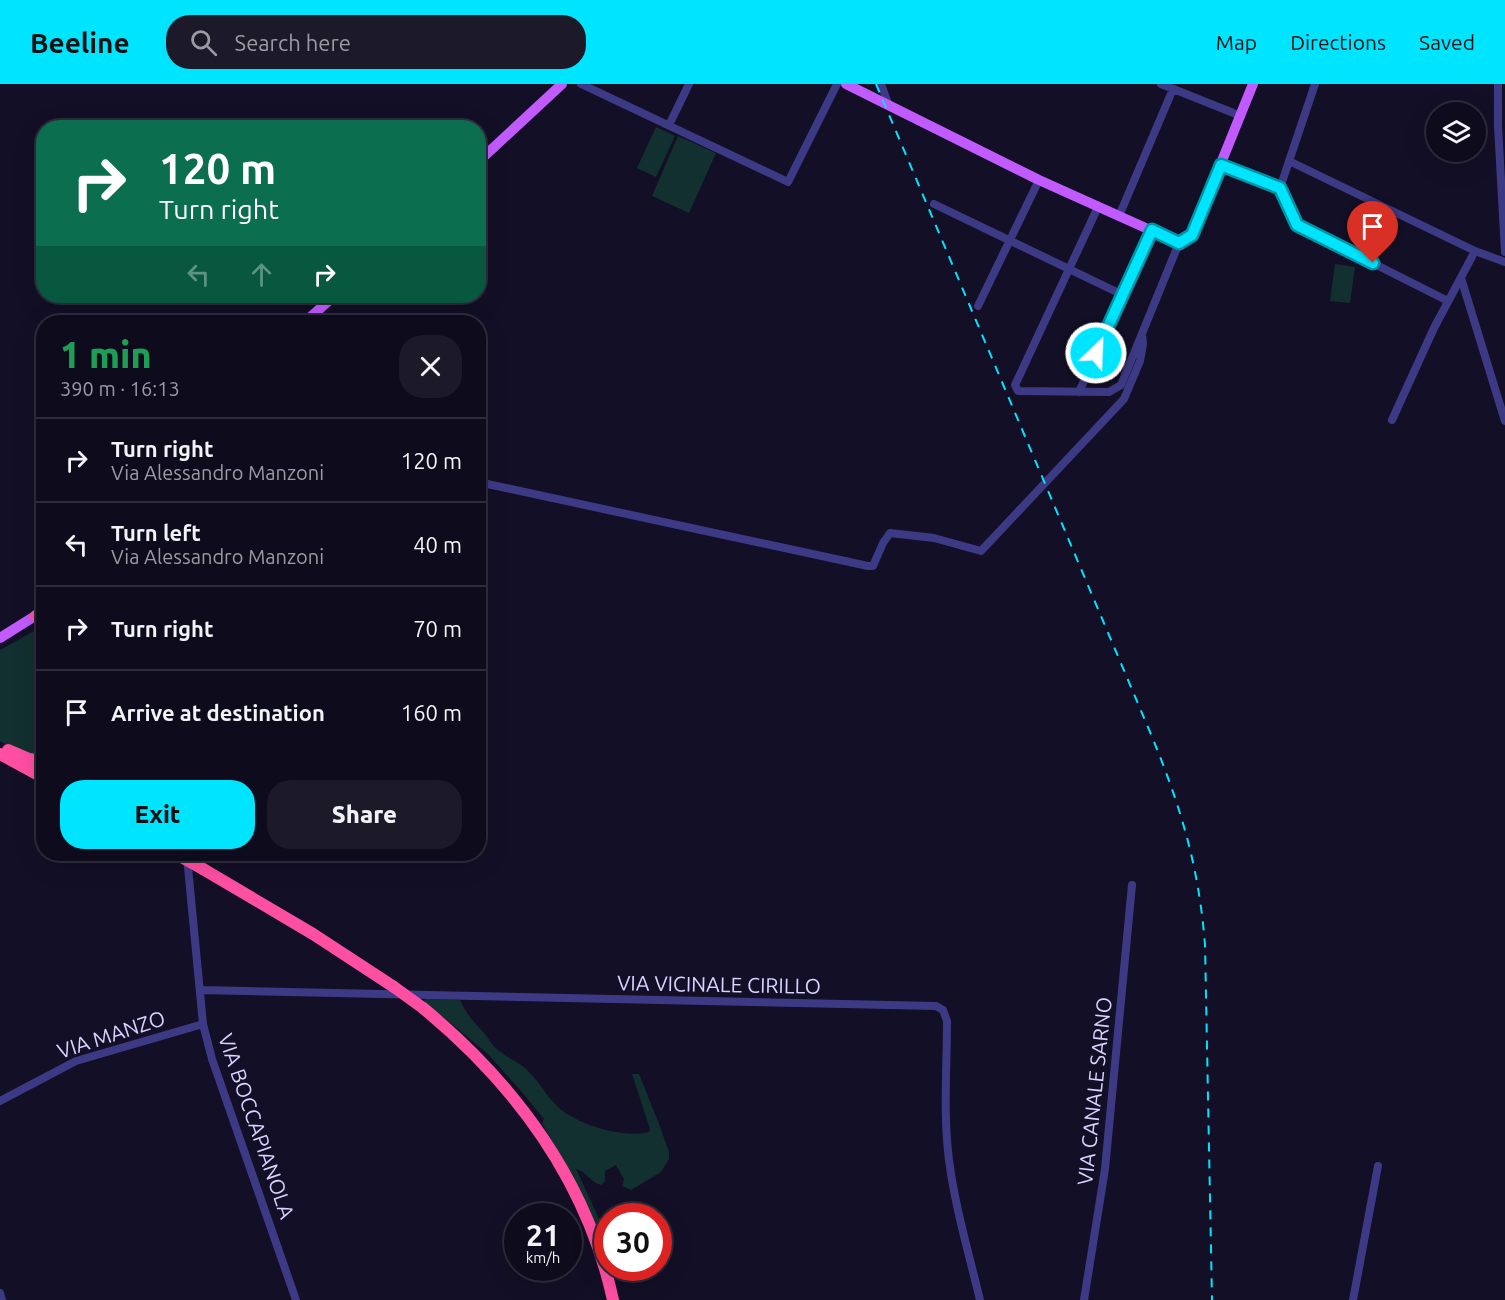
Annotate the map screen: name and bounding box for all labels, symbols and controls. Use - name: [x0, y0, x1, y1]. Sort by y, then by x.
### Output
- search box: [166, 15, 586, 69]
- icon: search: [187, 26, 220, 59]
- text: Beeline: [30, 27, 130, 58]
- text: Search here: [235, 30, 351, 55]
- text: Map: [1216, 30, 1257, 54]
- text: Directions: [1290, 30, 1386, 54]
- text: Saved: [1419, 30, 1475, 54]
- map controls: [1426, 102, 1486, 162]
- button: layers: [1426, 102, 1486, 162]
- icon: right: [60, 144, 138, 222]
- text: 120 m: [159, 145, 276, 192]
- text: Turn right: [159, 194, 279, 224]
- pin: [1347, 201, 1398, 263]
- icon: arrive: [1356, 210, 1389, 243]
- icon: left: [182, 258, 215, 291]
- icon: ahead: [245, 258, 278, 291]
- icon: right: [308, 258, 341, 291]
- position arrow: [1064, 321, 1128, 385]
- text: 1 min: [60, 334, 152, 375]
- button: close: [399, 335, 462, 398]
- text: 390 m · 16:13: [60, 377, 180, 400]
- text: Turn right: [111, 436, 213, 461]
- icon: right: [60, 444, 93, 477]
- text: 120 m: [401, 448, 462, 473]
- text: Via Alessandro Manzoni: [111, 461, 324, 484]
- text: Turn left: [111, 520, 201, 545]
- icon: left: [60, 528, 93, 561]
- text: 40 m: [413, 532, 462, 557]
- text: Via Alessandro Manzoni: [111, 545, 324, 568]
- icon: right: [60, 612, 93, 645]
- text: Turn right: [111, 616, 213, 641]
- text: 70 m: [413, 616, 462, 641]
- icon: arrive: [60, 696, 93, 729]
- text: Arrive at destination: [111, 700, 325, 725]
- text: 160 m: [401, 700, 462, 725]
- button: Exit: [60, 780, 255, 849]
- button: Share: [267, 780, 462, 849]
- street label: VIA VICINALE CIRILLO: [617, 970, 821, 998]
- street label: VIA CANALE SARNO: [1072, 996, 1116, 1186]
- street label: VIA MANZO: [54, 1005, 168, 1063]
- street label: VIA BOCCAPIANOLA: [214, 1030, 300, 1222]
- speed limit sign: 30: [594, 1203, 672, 1281]
- text: 21: [526, 1218, 560, 1252]
- text: km/h: [526, 1249, 560, 1266]

